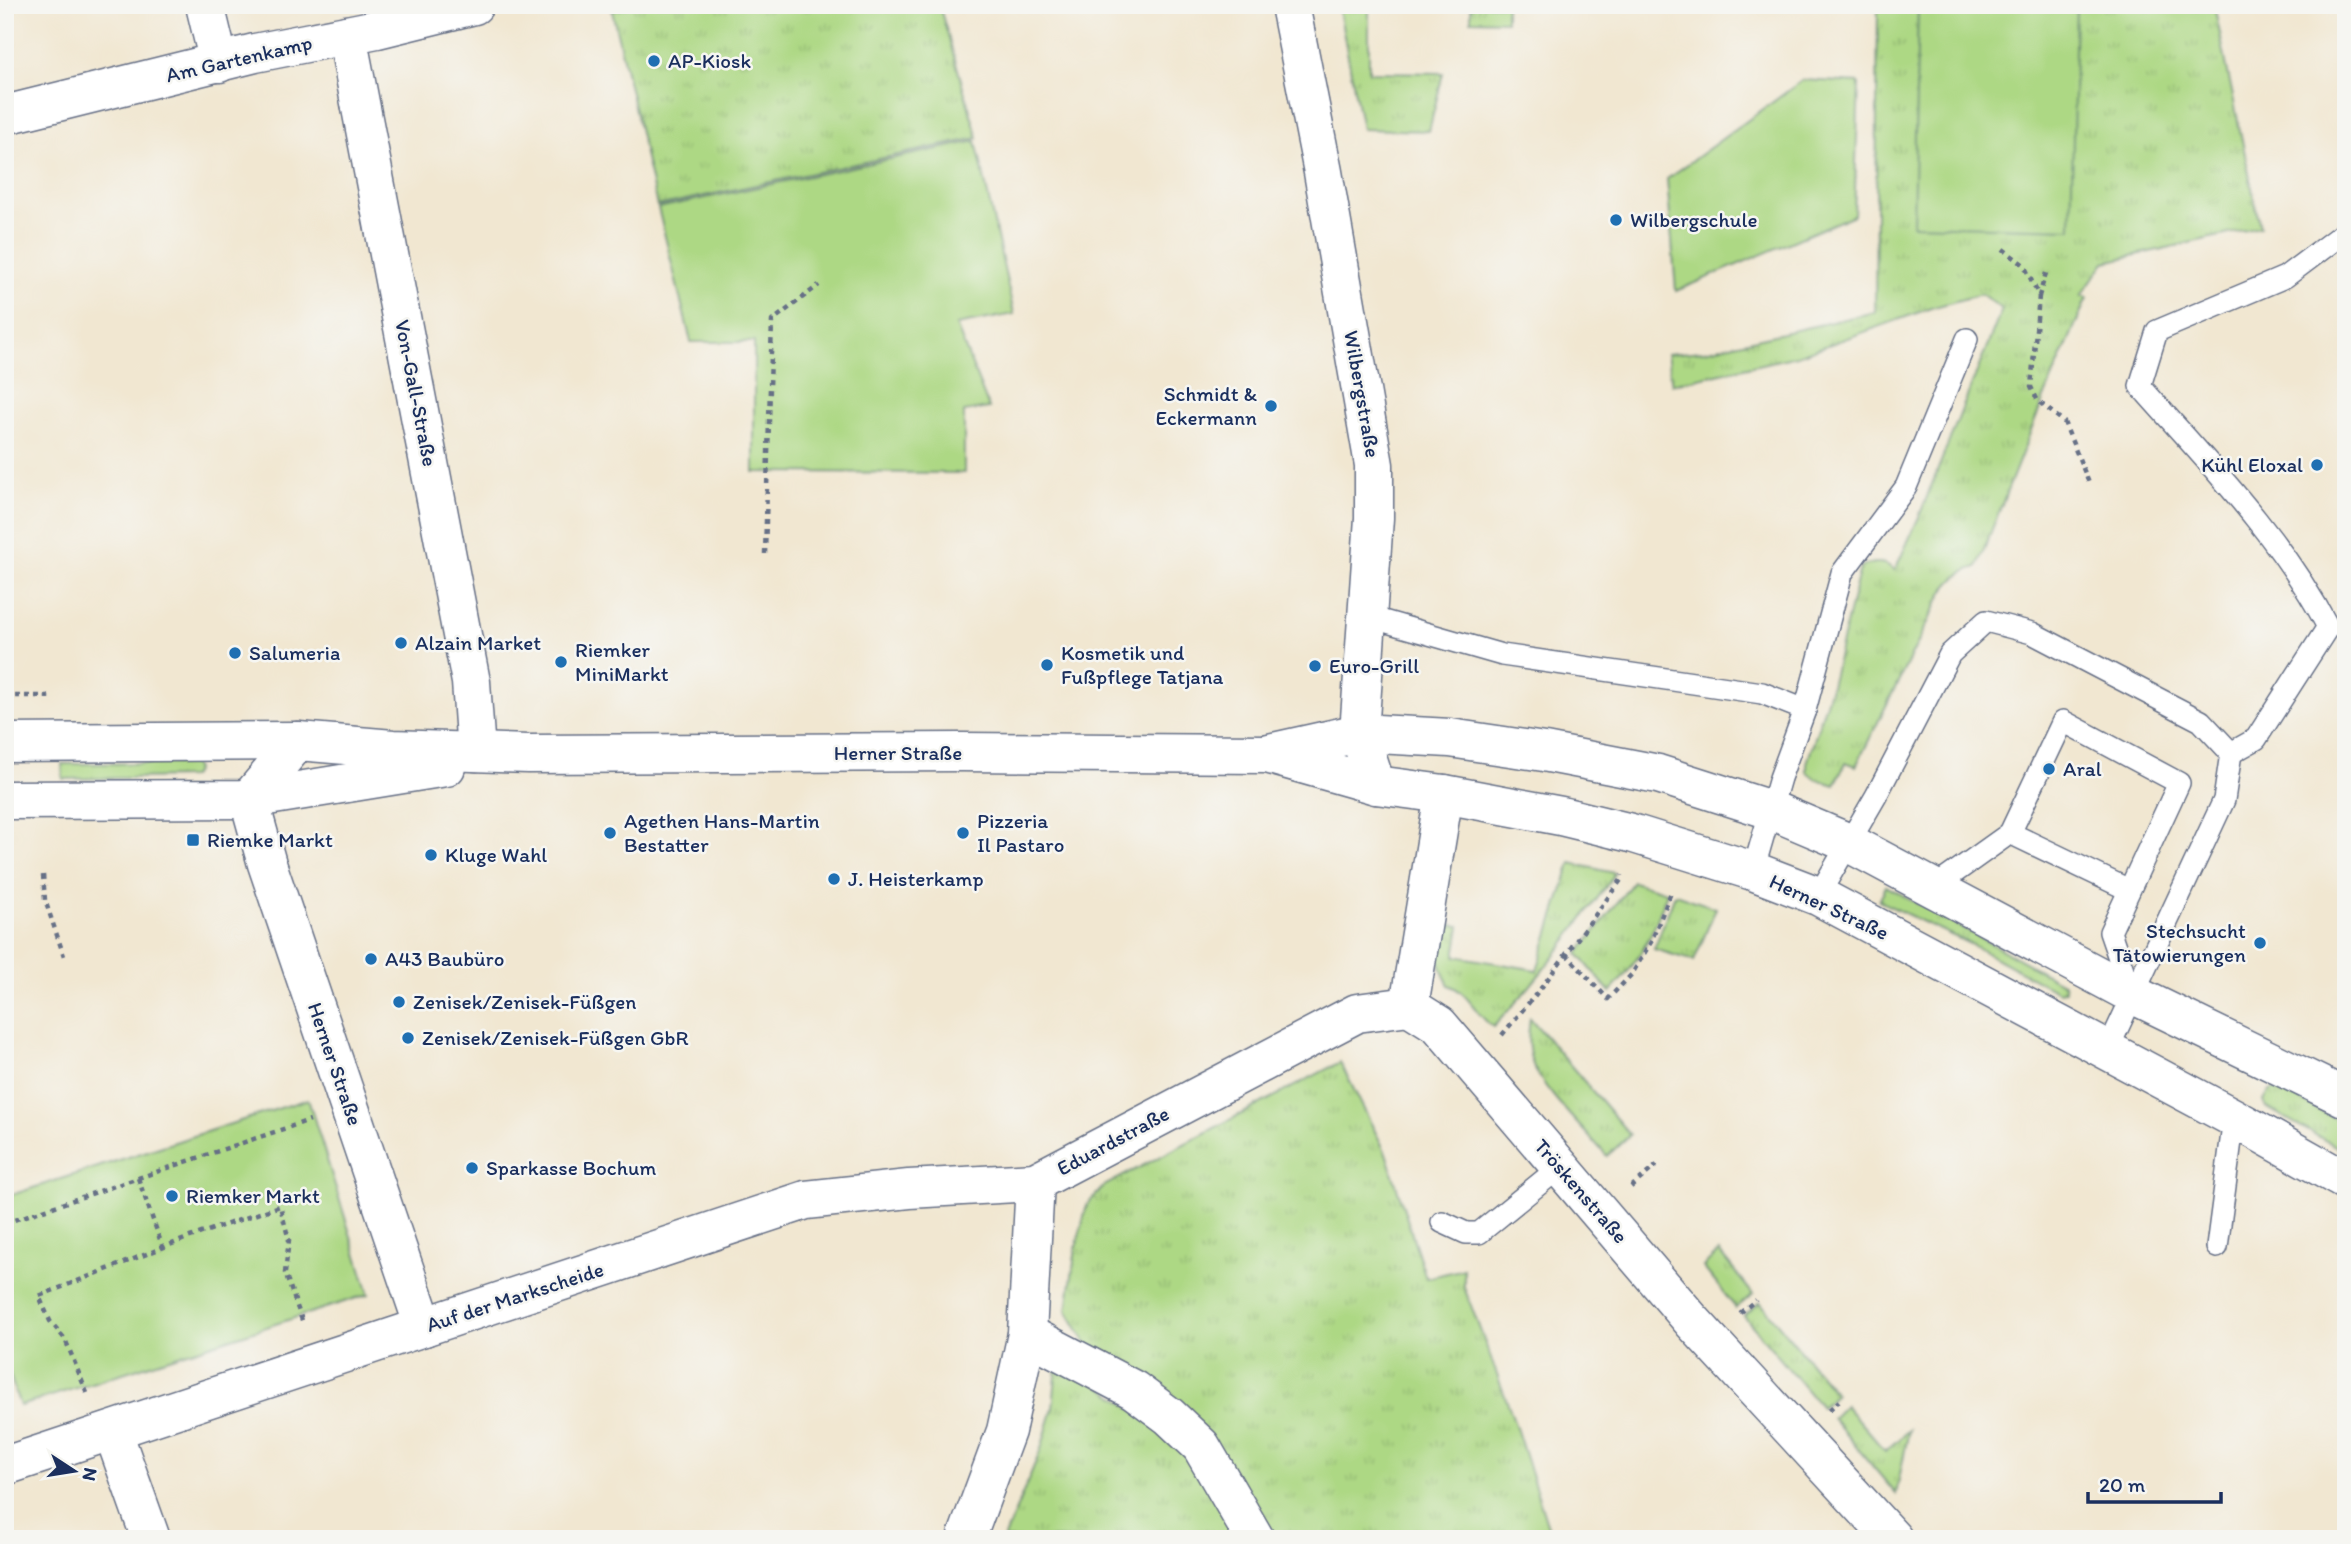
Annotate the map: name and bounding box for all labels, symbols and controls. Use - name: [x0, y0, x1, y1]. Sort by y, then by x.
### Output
- street label: Am Gartenkamp: [163, 30, 314, 87]
- place label: AP-Kiosk: [668, 48, 751, 73]
- marker: AP-Kiosk: [646, 53, 662, 69]
- place label: Wilbergschule: [1630, 207, 1757, 232]
- marker: Wilbergschule: [1608, 212, 1624, 228]
- street label: Von-Gall-Straße: [390, 317, 443, 468]
- street label: Wilbergstraße: [1339, 328, 1386, 459]
- place label: Schmidt & Eckermann: [1155, 381, 1257, 430]
- marker: Schmidt & Eckermann: [1263, 398, 1279, 414]
- place label: Kühl Eloxal: [2201, 452, 2303, 477]
- marker: Kühl Eloxal: [2309, 457, 2325, 473]
- place label: Alzain Market: [415, 630, 541, 655]
- marker: Alzain Market: [393, 635, 409, 651]
- place label: Riemker MiniMarkt: [575, 637, 669, 686]
- place label: Salumeria: [249, 640, 340, 665]
- place label: Kosmetik und Fußpflege Tatjana: [1061, 640, 1224, 689]
- marker: Salumeria: [227, 645, 243, 661]
- place label: Euro-Grill: [1329, 653, 1419, 678]
- marker: Riemker MiniMarkt: [553, 654, 569, 670]
- marker: Kosmetik und Fußpflege Tatjana: [1039, 657, 1055, 673]
- marker: Euro-Grill: [1307, 658, 1323, 674]
- street label: Herner Straße: [834, 740, 962, 765]
- place label: Aral: [2063, 756, 2102, 781]
- marker: Aral: [2041, 761, 2057, 777]
- place label: Agethen Hans-Martin Bestatter: [624, 808, 820, 857]
- place label: Pizzeria Il Pastaro: [977, 808, 1064, 857]
- marker: Agethen Hans-Martin Bestatter: [602, 825, 618, 841]
- marker: Pizzeria Il Pastaro: [955, 825, 971, 841]
- place label: Riemke Markt: [207, 827, 333, 852]
- marker: Riemke Markt: [185, 832, 201, 848]
- place label: Kluge Wahl: [445, 842, 547, 867]
- marker: Kluge Wahl: [423, 847, 439, 863]
- place label: J. Heisterkamp: [848, 866, 984, 891]
- street label: Herner Straße: [1766, 868, 1893, 945]
- marker: J. Heisterkamp: [826, 871, 842, 887]
- place label: Stechsucht Tätowierungen: [2113, 918, 2246, 967]
- marker: Stechsucht Tätowierungen: [2252, 935, 2268, 951]
- place label: A43 Baubüro: [385, 946, 504, 971]
- marker: A43 Baubüro: [363, 951, 379, 967]
- place label: Zenisek/Zenisek-Füßgen: [413, 989, 636, 1014]
- marker: Zenisek/Zenisek-Füßgen: [391, 994, 407, 1010]
- street label: Herner Straße: [303, 999, 368, 1129]
- place label: Zenisek/Zenisek-Füßgen GbR: [422, 1025, 689, 1050]
- marker: Zenisek/Zenisek-Füßgen GbR: [400, 1030, 416, 1046]
- street label: Eduardstraße: [1052, 1100, 1173, 1181]
- street label: Tröskenstraße: [1529, 1133, 1634, 1248]
- place label: Sparkasse Bochum: [486, 1155, 656, 1180]
- marker: Sparkasse Bochum: [464, 1160, 480, 1176]
- place label: Riemker Markt: [186, 1183, 320, 1208]
- marker: Riemker Markt: [164, 1188, 180, 1204]
- street label: Auf der Markscheide: [423, 1256, 607, 1337]
- north arrow: [38, 1436, 108, 1506]
- scale bar: [2088, 1460, 2222, 1504]
- text: N: [78, 1466, 103, 1483]
- text: 20 m: [2099, 1472, 2146, 1497]

